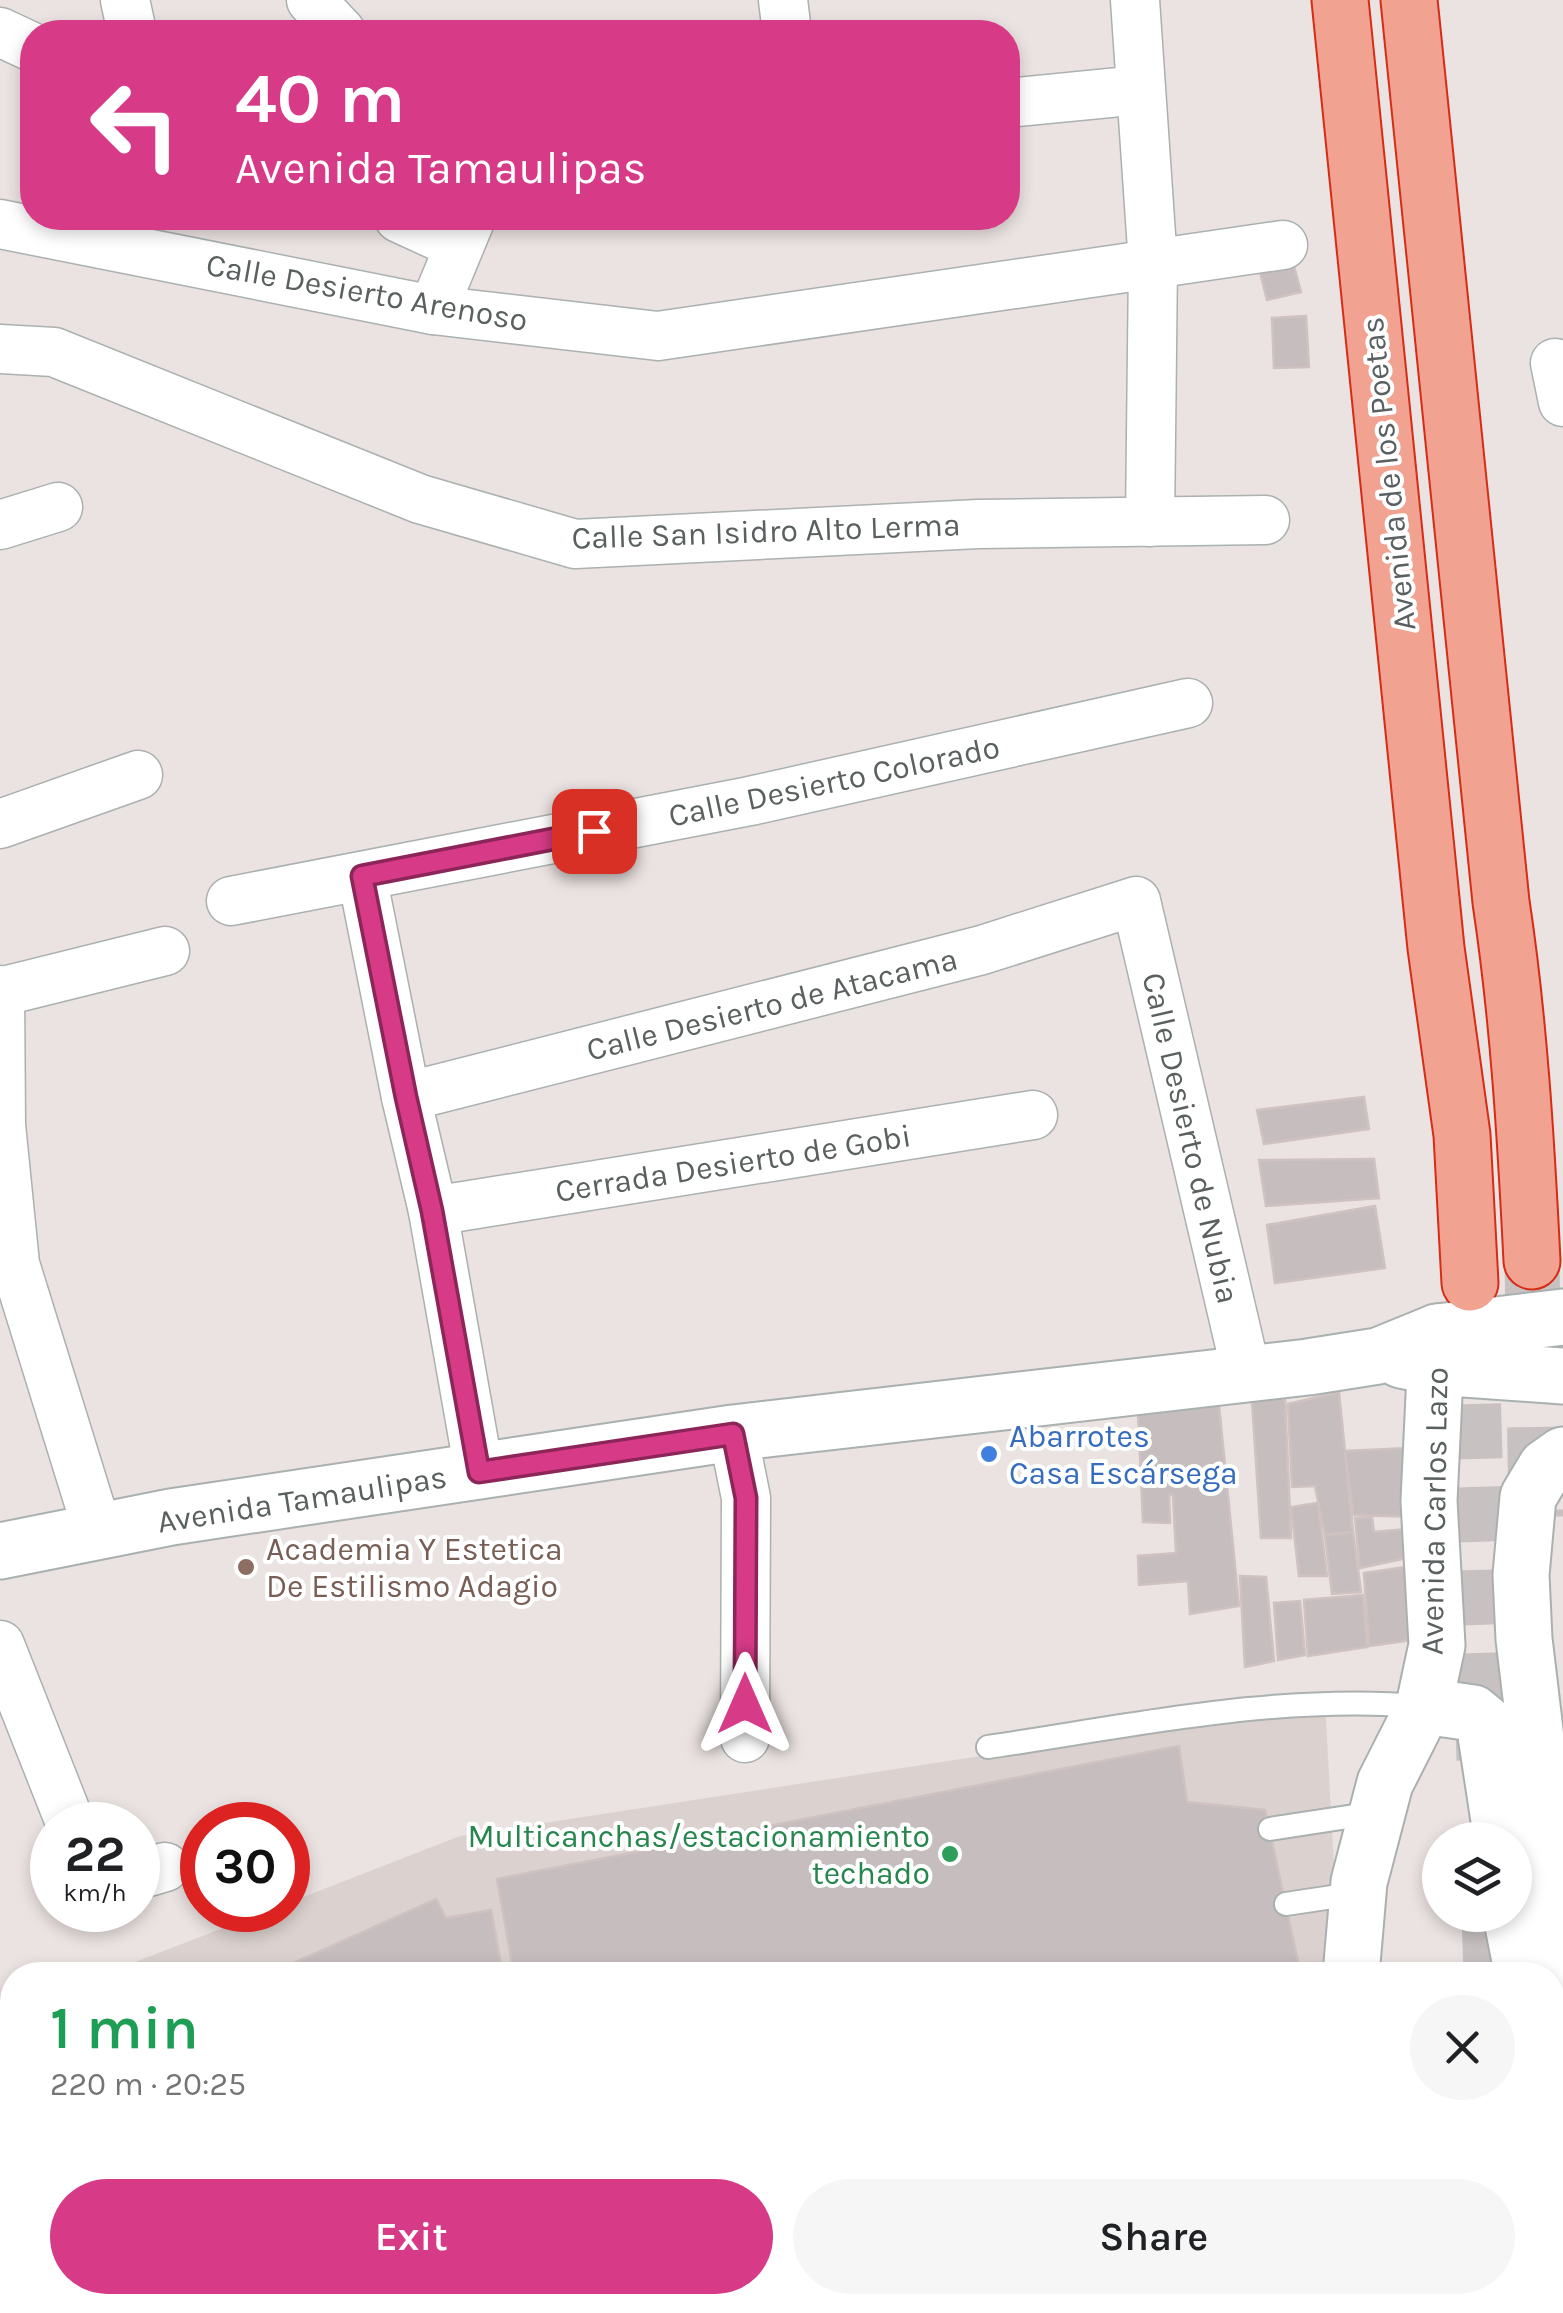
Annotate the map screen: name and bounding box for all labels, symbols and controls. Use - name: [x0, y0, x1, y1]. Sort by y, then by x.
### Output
- text: 40 m: [235, 58, 405, 140]
- icon: left: [70, 60, 200, 190]
- text: Avenida Tamaulipas: [235, 142, 647, 194]
- street label: Calle Desierto Arenoso: [203, 246, 531, 339]
- street label: Avenida de los Poetas: [1354, 315, 1423, 633]
- street label: Calle San Isidro Alto Lerma: [571, 506, 961, 557]
- street label: Calle Desierto Colorado: [665, 728, 1003, 835]
- pin: [552, 789, 637, 874]
- icon: arrive: [567, 804, 622, 859]
- street label: Calle Desierto de Atacama: [583, 940, 961, 1069]
- street label: Calle Desierto de Nubia: [1134, 969, 1247, 1307]
- street label: Cerrada Desierto de Gobi: [553, 1117, 914, 1210]
- street label: Avenida Carlos Lazo: [1413, 1367, 1456, 1655]
- place label: Abarrotes Casa Escársega: [1009, 1418, 1238, 1492]
- marker: Abarrotes Casa Escársega: [978, 1443, 1000, 1465]
- street label: Avenida Tamaulipas: [155, 1458, 449, 1541]
- place label: Academia Y Estetica De Estilismo Adagio: [266, 1531, 563, 1605]
- marker: Academia Y Estetica De Estilismo Adagio: [235, 1556, 257, 1578]
- position arrow: [693, 1652, 797, 1756]
- speed limit sign: 30: [180, 1802, 310, 1932]
- place label: Multicanchas/estacionamiento techado: [467, 1818, 930, 1892]
- map controls: [1422, 1822, 1532, 1932]
- button: layers: [1422, 1822, 1532, 1932]
- text: 22: [65, 1825, 125, 1884]
- marker: Multicanchas/estacionamiento techado: [939, 1843, 961, 1865]
- text: km/h: [63, 1878, 127, 1907]
- text: 1 min: [50, 1993, 199, 2063]
- button: close: [1410, 1995, 1515, 2100]
- text: 220 m · 20:25: [50, 2066, 246, 2103]
- button: Exit: [50, 2179, 773, 2294]
- button: Share: [793, 2179, 1515, 2294]

